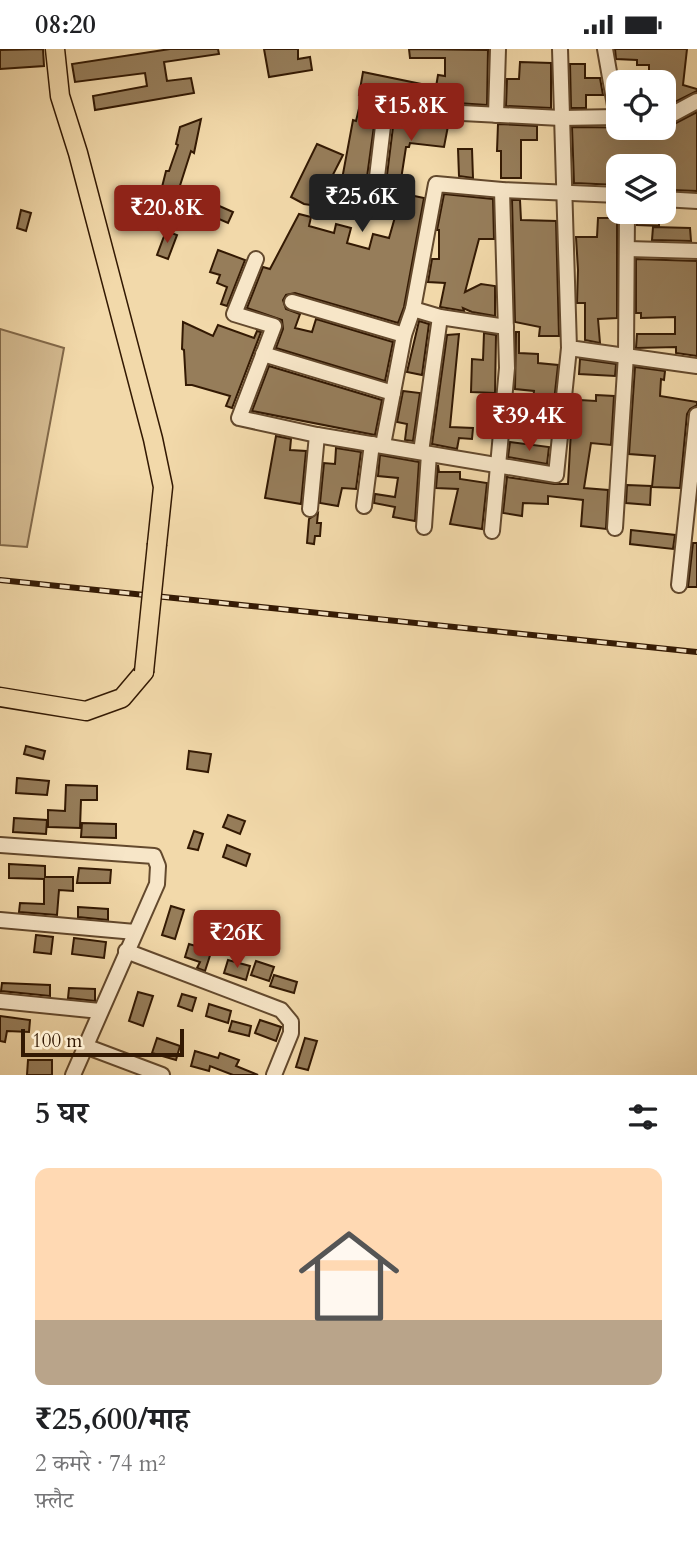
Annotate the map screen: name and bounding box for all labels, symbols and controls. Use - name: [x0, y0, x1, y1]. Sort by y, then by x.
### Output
- text: 08:20: [35, 7, 96, 42]
- map controls: [606, 70, 676, 224]
- button: locate: [606, 70, 676, 140]
- pin: ₹15.8K: [354, 83, 468, 143]
- text: ₹15.8K: [374, 90, 448, 121]
- button: layers: [606, 154, 676, 224]
- pin: ₹25.6K: [305, 174, 419, 234]
- text: ₹25.6K: [325, 181, 399, 212]
- pin: ₹20.8K: [110, 185, 224, 245]
- text: ₹20.8K: [130, 192, 204, 223]
- pin: ₹39.4K: [472, 393, 586, 453]
- text: ₹39.4K: [492, 400, 566, 431]
- pin: ₹26K: [196, 911, 278, 970]
- text: ₹26K: [209, 917, 265, 948]
- scale bar: [21, 1026, 184, 1058]
- text: 100 m: [32, 1028, 82, 1054]
- text: 5 घर: [35, 1093, 88, 1134]
- icon: filters: [624, 1098, 662, 1136]
- icon: home: [286, 1213, 412, 1339]
- text: ₹25,600/माह: [35, 1399, 189, 1440]
- text: 2 कमरे · 74 m²: [35, 1448, 166, 1479]
- text: फ़्लैट: [35, 1485, 73, 1516]

